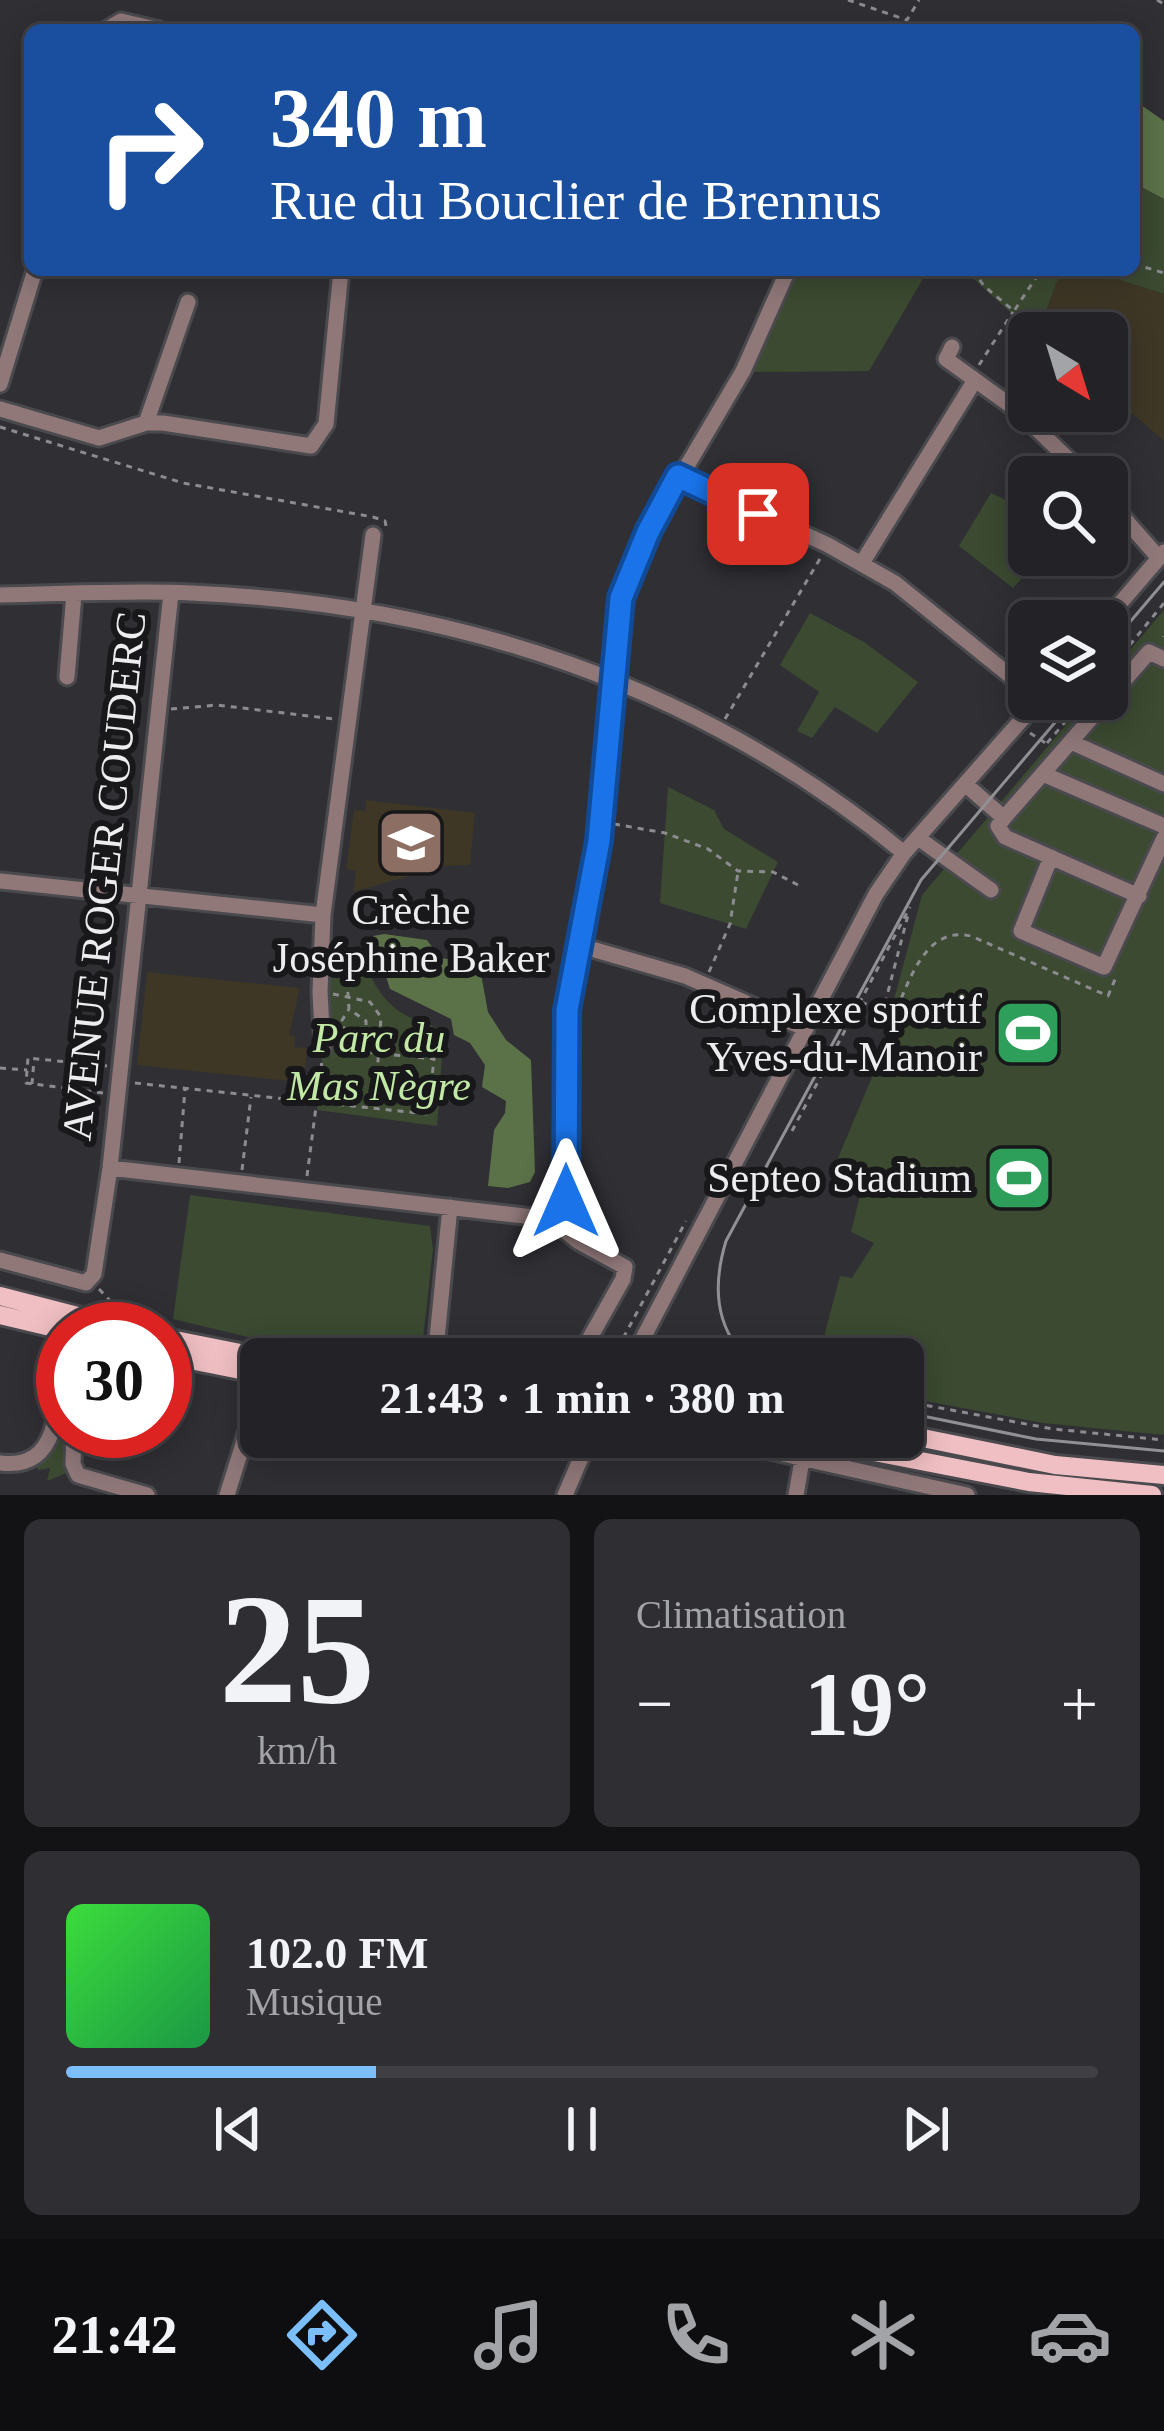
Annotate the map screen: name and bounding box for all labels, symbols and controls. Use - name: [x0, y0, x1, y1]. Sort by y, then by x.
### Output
- icon: right: [72, 72, 228, 228]
- text: 340 m: [270, 72, 487, 165]
- text: Rue du Bouclier de Brennus: [270, 171, 882, 231]
- north arrow: [1008, 312, 1128, 432]
- map controls: [1008, 312, 1128, 720]
- button: search: [1008, 456, 1128, 576]
- pin: [707, 463, 809, 565]
- icon: arrive: [725, 481, 791, 547]
- button: layers: [1008, 600, 1128, 720]
- street label: AVENUE ROGER COUDERC: [53, 609, 155, 1143]
- school or university icon: Crèche Joséphine Baker: [376, 808, 446, 878]
- place label: Crèche Joséphine Baker: [273, 887, 549, 981]
- place label: Complexe sportif Yves-du-Manoir: [689, 986, 982, 1080]
- sports icon: Complexe sportif Yves-du-Manoir: [993, 998, 1063, 1068]
- park label: Parc du Mas Nègre: [286, 1015, 471, 1109]
- position arrow: [503, 1138, 629, 1264]
- sports icon: Septeo Stadium: [984, 1143, 1054, 1213]
- place label: Septeo Stadium: [707, 1155, 972, 1201]
- speed limit sign: 30: [36, 1302, 192, 1458]
- text: 21:43 · 1 min · 380 m: [380, 1373, 785, 1423]
- text: 25: [219, 1563, 375, 1736]
- text: Climatisation: [636, 1593, 846, 1636]
- text: 19°: [804, 1655, 930, 1754]
- text: −: [636, 1667, 673, 1740]
- text: +: [1061, 1667, 1098, 1740]
- text: km/h: [257, 1729, 337, 1772]
- text: 102.0 FM: [246, 1928, 428, 1978]
- text: Musique: [246, 1980, 383, 2023]
- icon: previous: [205, 2096, 271, 2162]
- icon: pause: [549, 2096, 615, 2162]
- icon: next: [893, 2096, 959, 2162]
- icon: directions: [280, 2293, 364, 2377]
- icon: music: [467, 2293, 551, 2377]
- icon: phone: [654, 2293, 738, 2377]
- icon: climate: [841, 2293, 925, 2377]
- icon: car: [1028, 2293, 1112, 2377]
- text: 21:42: [52, 2305, 177, 2365]

